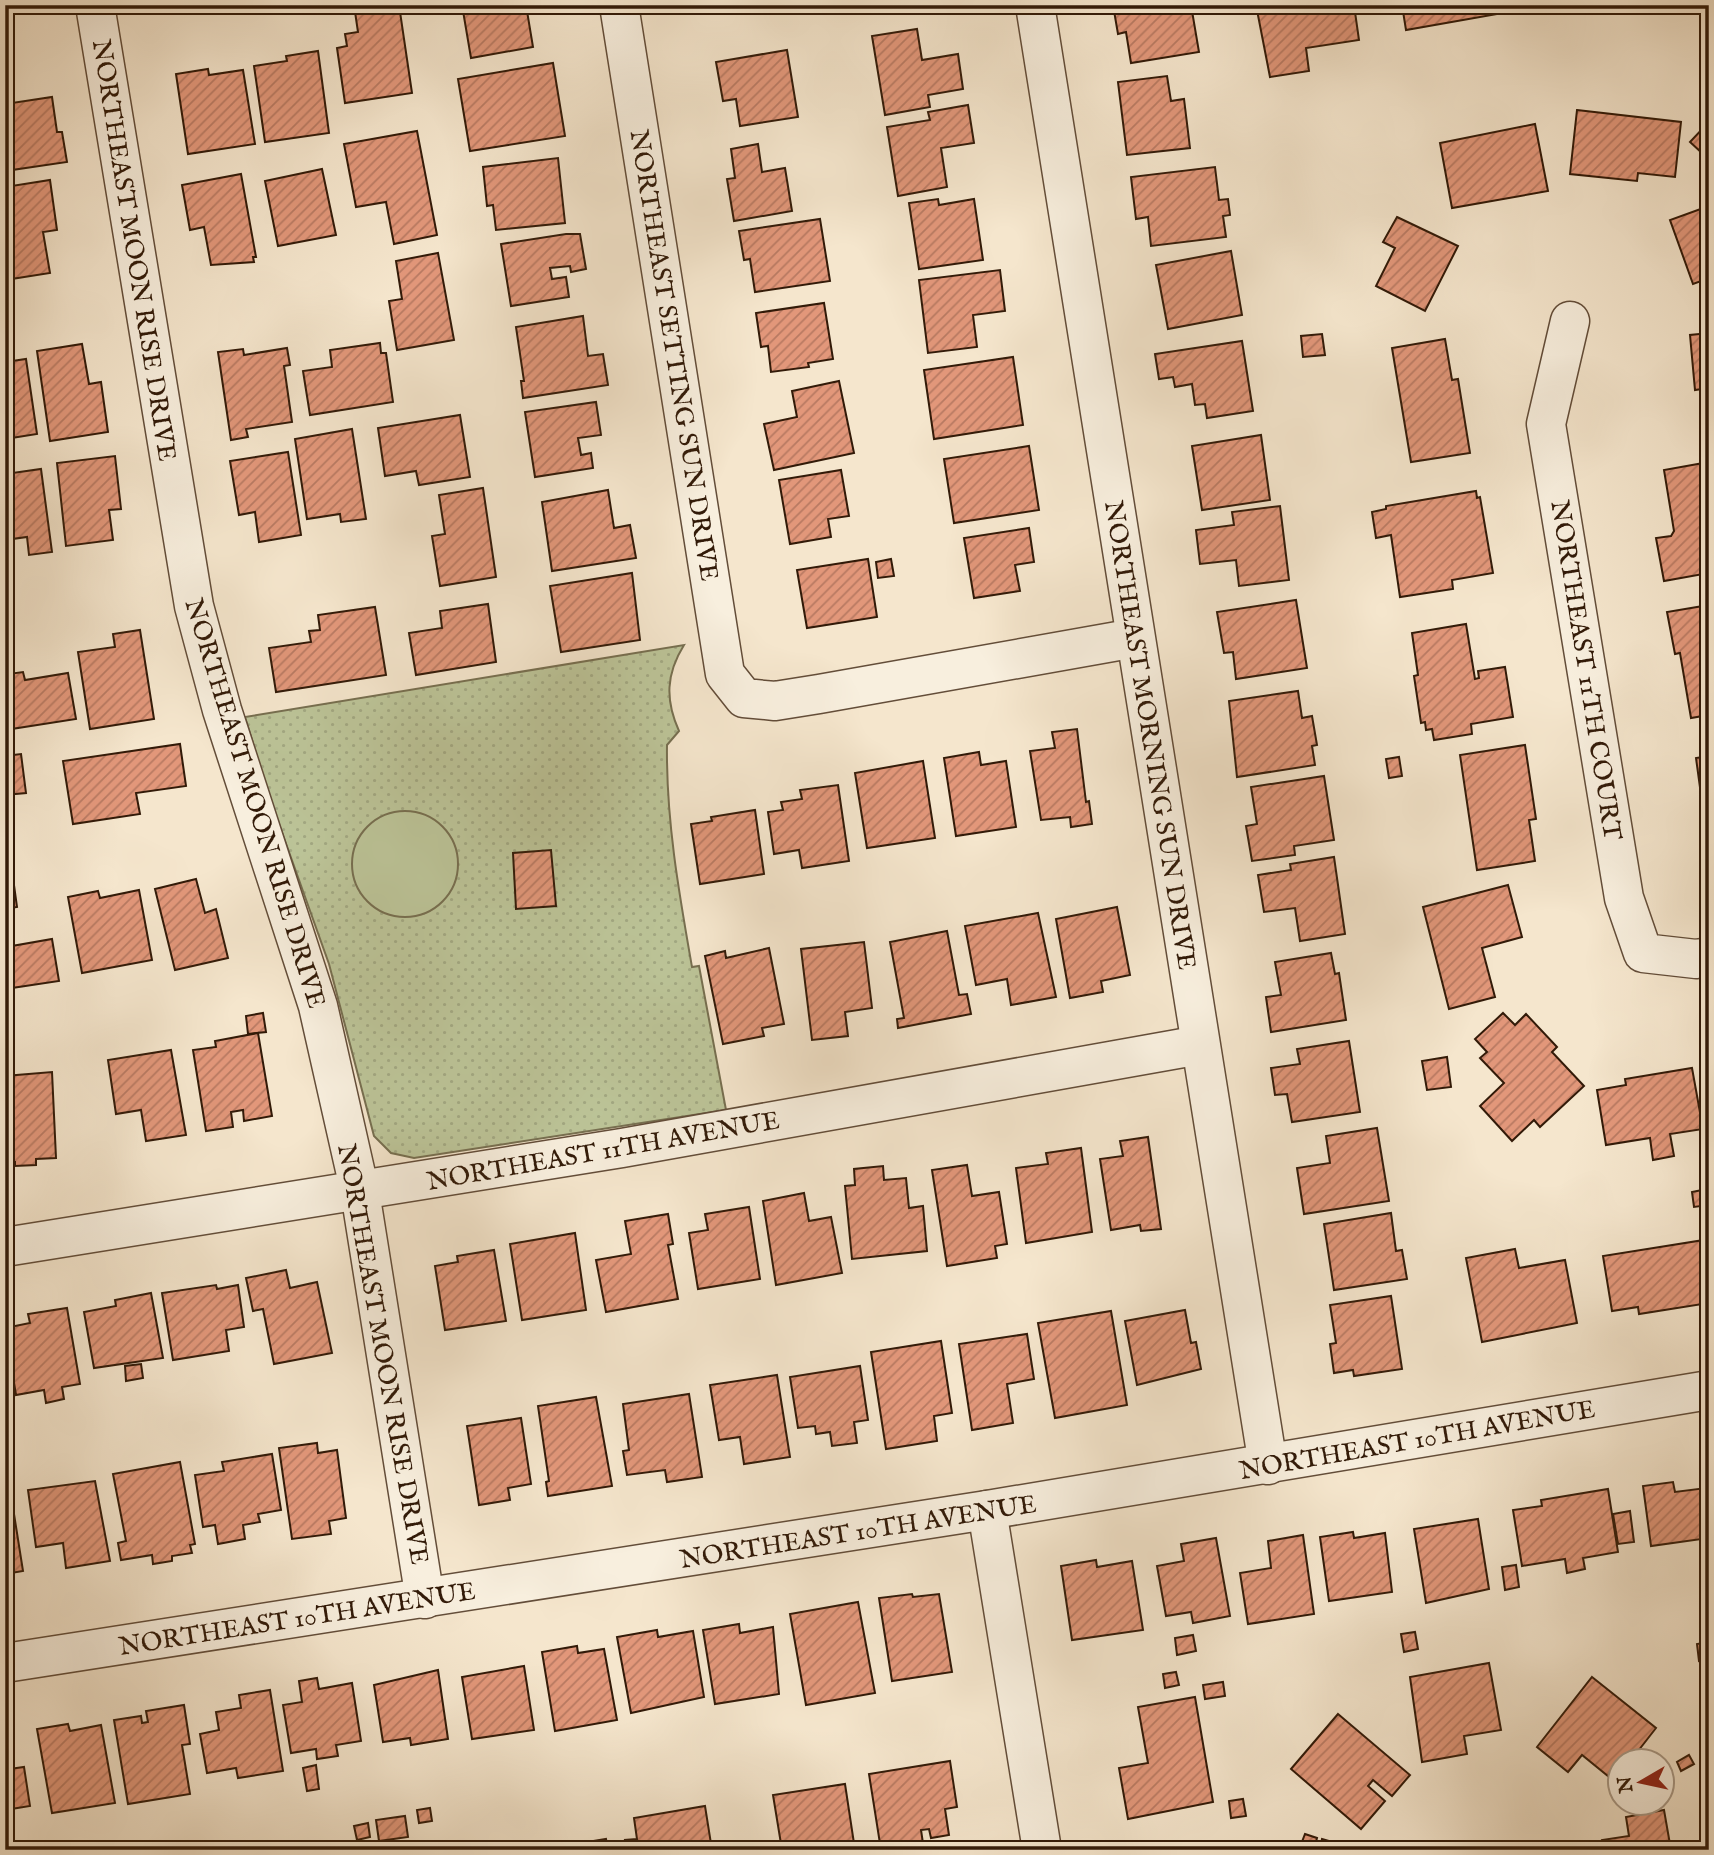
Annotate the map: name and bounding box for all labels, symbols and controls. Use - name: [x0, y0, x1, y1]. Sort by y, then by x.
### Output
- street label: NORTHEAST MOON RISE DRIVE: [84, 37, 183, 464]
- street label: NORTHEAST SETTING SUN DRIVE: [622, 127, 726, 583]
- street label: NORTHEAST MORNING SUN DRIVE: [1096, 498, 1203, 972]
- street label: NORTHEAST 11TH COURT: [1542, 498, 1629, 843]
- street label: NORTHEAST MOON RISE DRIVE: [176, 595, 333, 1012]
- street label: NORTHEAST 11TH AVENUE: [424, 1104, 782, 1199]
- street label: NORTHEAST MOON RISE DRIVE: [329, 1141, 436, 1567]
- street label: NORTHEAST 10TH AVENUE: [1237, 1393, 1598, 1488]
- street label: NORTHEAST 10TH AVENUE: [678, 1488, 1039, 1577]
- street label: NORTHEAST 10TH AVENUE: [117, 1575, 478, 1664]
- north arrow: [1606, 1746, 1676, 1816]
- text: N: [1613, 1774, 1639, 1795]

